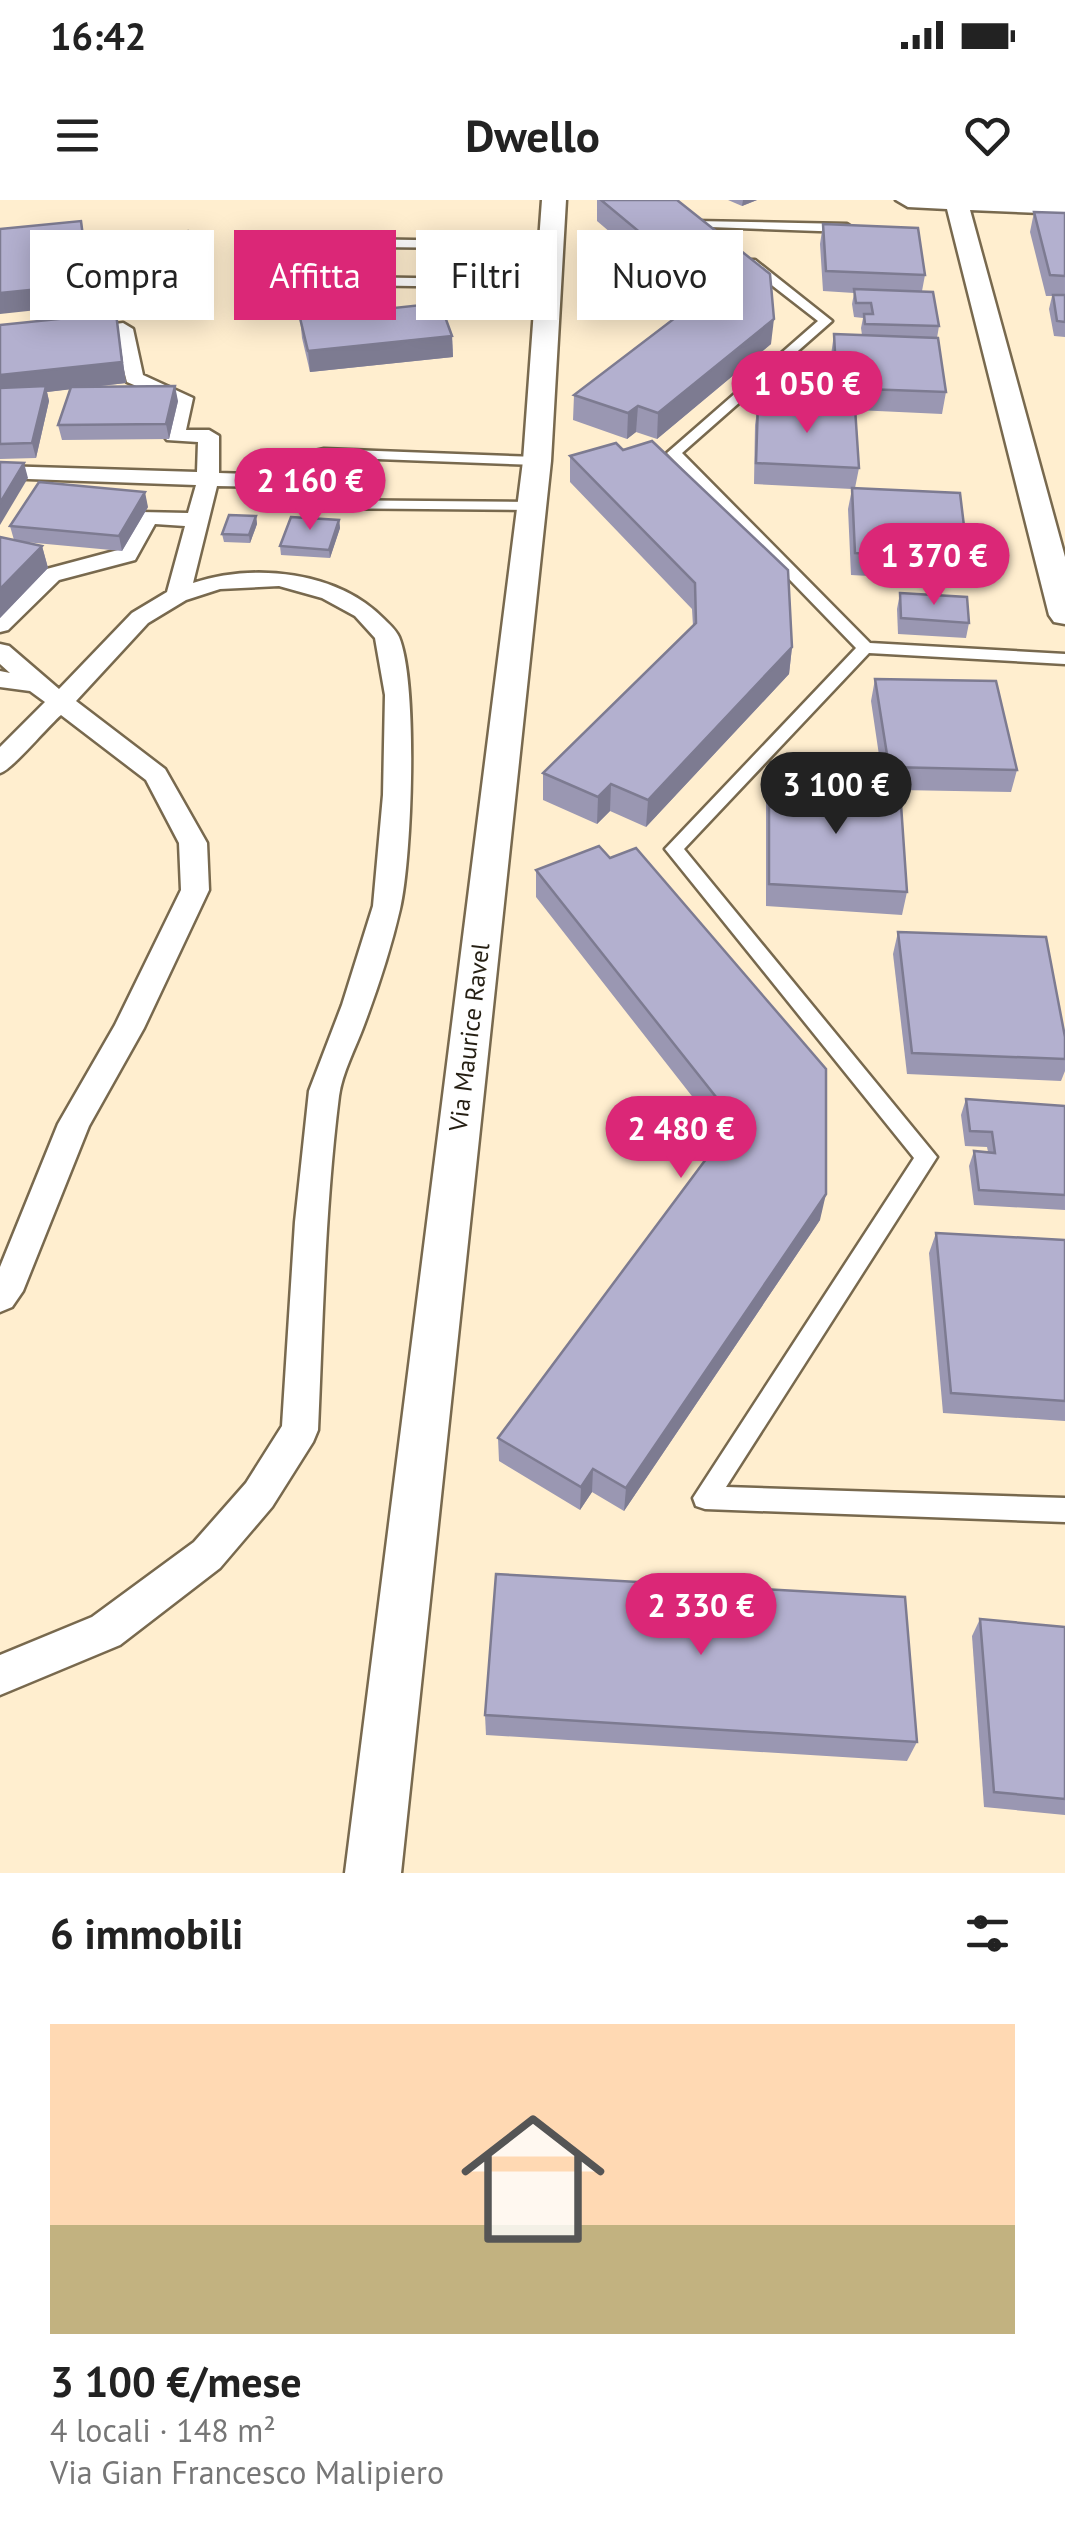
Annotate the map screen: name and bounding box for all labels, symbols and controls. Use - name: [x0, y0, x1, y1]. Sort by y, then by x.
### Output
- text: 16:42: [50, 11, 146, 60]
- text: Dwello: [465, 106, 600, 164]
- icon: menu: [50, 108, 105, 163]
- icon: heart: [960, 108, 1015, 163]
- chip: Compra: [30, 230, 214, 320]
- chip: Affitta: [234, 230, 396, 320]
- chip: Filtri: [416, 230, 557, 320]
- chip: Nuovo: [577, 230, 743, 320]
- pin: 1 050 €: [715, 351, 899, 436]
- text: 1 050 €: [754, 362, 860, 404]
- pin: 2 160 €: [218, 448, 402, 533]
- text: 2 160 €: [257, 459, 363, 501]
- pin: 1 370 €: [842, 523, 1026, 608]
- text: 1 370 €: [881, 534, 987, 576]
- pin: 3 100 €: [744, 752, 928, 837]
- text: 3 100 €: [783, 763, 889, 805]
- street label: Via Maurice Ravel: [441, 940, 497, 1134]
- pin: 2 480 €: [589, 1096, 773, 1181]
- text: 2 480 €: [628, 1107, 734, 1149]
- pin: 2 330 €: [609, 1573, 793, 1658]
- text: 2 330 €: [648, 1584, 754, 1626]
- text: 6 immobili: [50, 1906, 243, 1961]
- icon: filters: [960, 1906, 1015, 1961]
- icon: home: [443, 2089, 623, 2269]
- text: 3 100 €/mese: [50, 2354, 302, 2409]
- text: 4 locali · 148 m²: [50, 2409, 276, 2451]
- text: Via Gian Francesco Malipiero: [50, 2451, 444, 2493]

